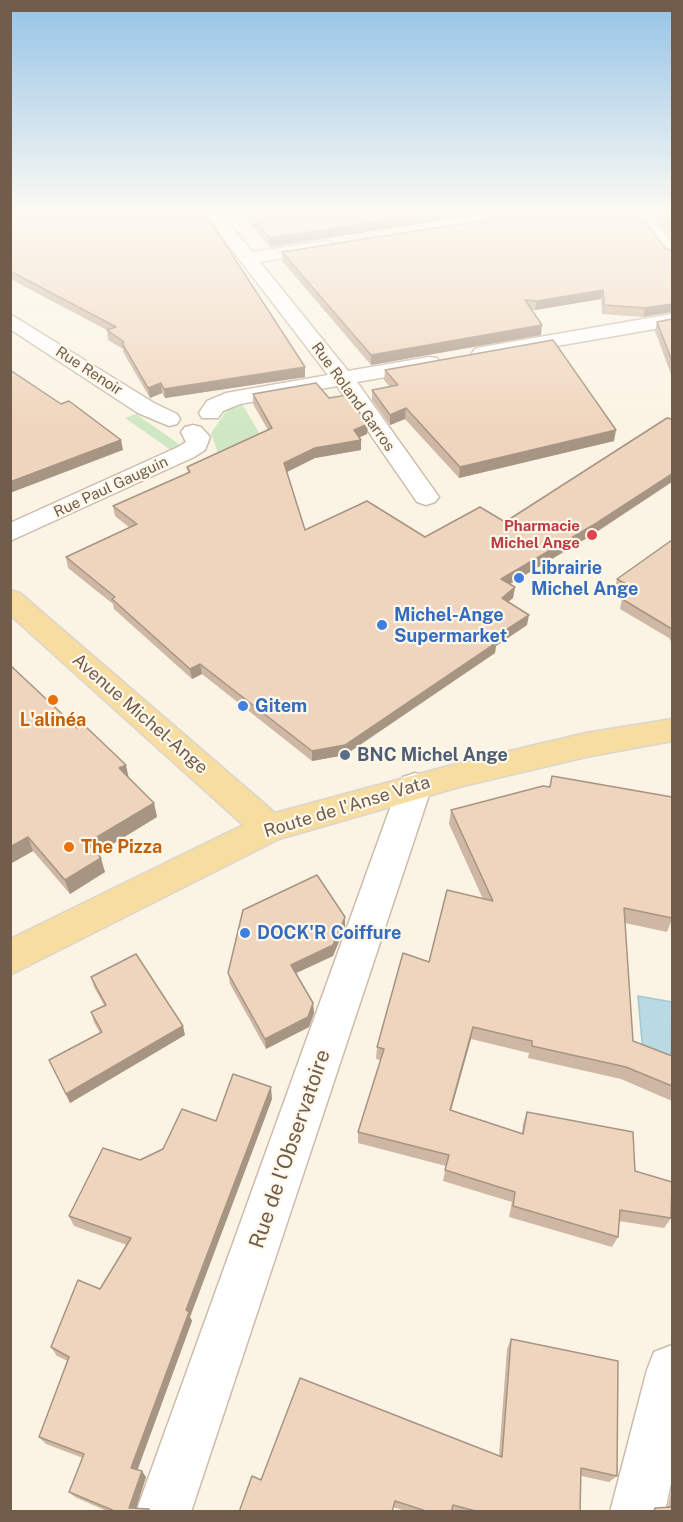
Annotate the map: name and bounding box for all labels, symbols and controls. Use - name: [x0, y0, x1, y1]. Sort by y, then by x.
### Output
- street label: Rue Roland Garros: [307, 339, 399, 455]
- street label: Rue Renoir: [52, 343, 126, 399]
- street label: Rue Paul Gauguin: [51, 453, 171, 521]
- place label: Pharmacie Michel Ange: [491, 517, 580, 552]
- marker: Pharmacie Michel Ange: [585, 528, 599, 542]
- place label: Librairie Michel Ange: [531, 557, 638, 600]
- marker: Librairie Michel Ange: [512, 571, 526, 585]
- place label: Michel-Ange Supermarket: [394, 604, 507, 646]
- marker: Michel-Ange Supermarket: [375, 618, 389, 632]
- street label: Avenue Michel-Ange: [68, 649, 212, 779]
- marker: L'alinéa: [46, 693, 60, 707]
- place label: Gitem: [255, 695, 307, 717]
- marker: Gitem: [236, 699, 250, 713]
- place label: L'alinéa: [20, 709, 86, 731]
- place label: BNC Michel Ange: [357, 744, 508, 766]
- marker: BNC Michel Ange: [338, 748, 352, 762]
- street label: Route de l'Anse Vata: [261, 771, 433, 843]
- place label: The Pizza: [81, 836, 162, 858]
- marker: The Pizza: [62, 840, 76, 854]
- place label: DOCK'R Coiffure: [257, 922, 401, 944]
- marker: DOCK'R Coiffure: [238, 926, 252, 940]
- street label: Rue de l'Observatoire: [244, 1046, 336, 1252]

